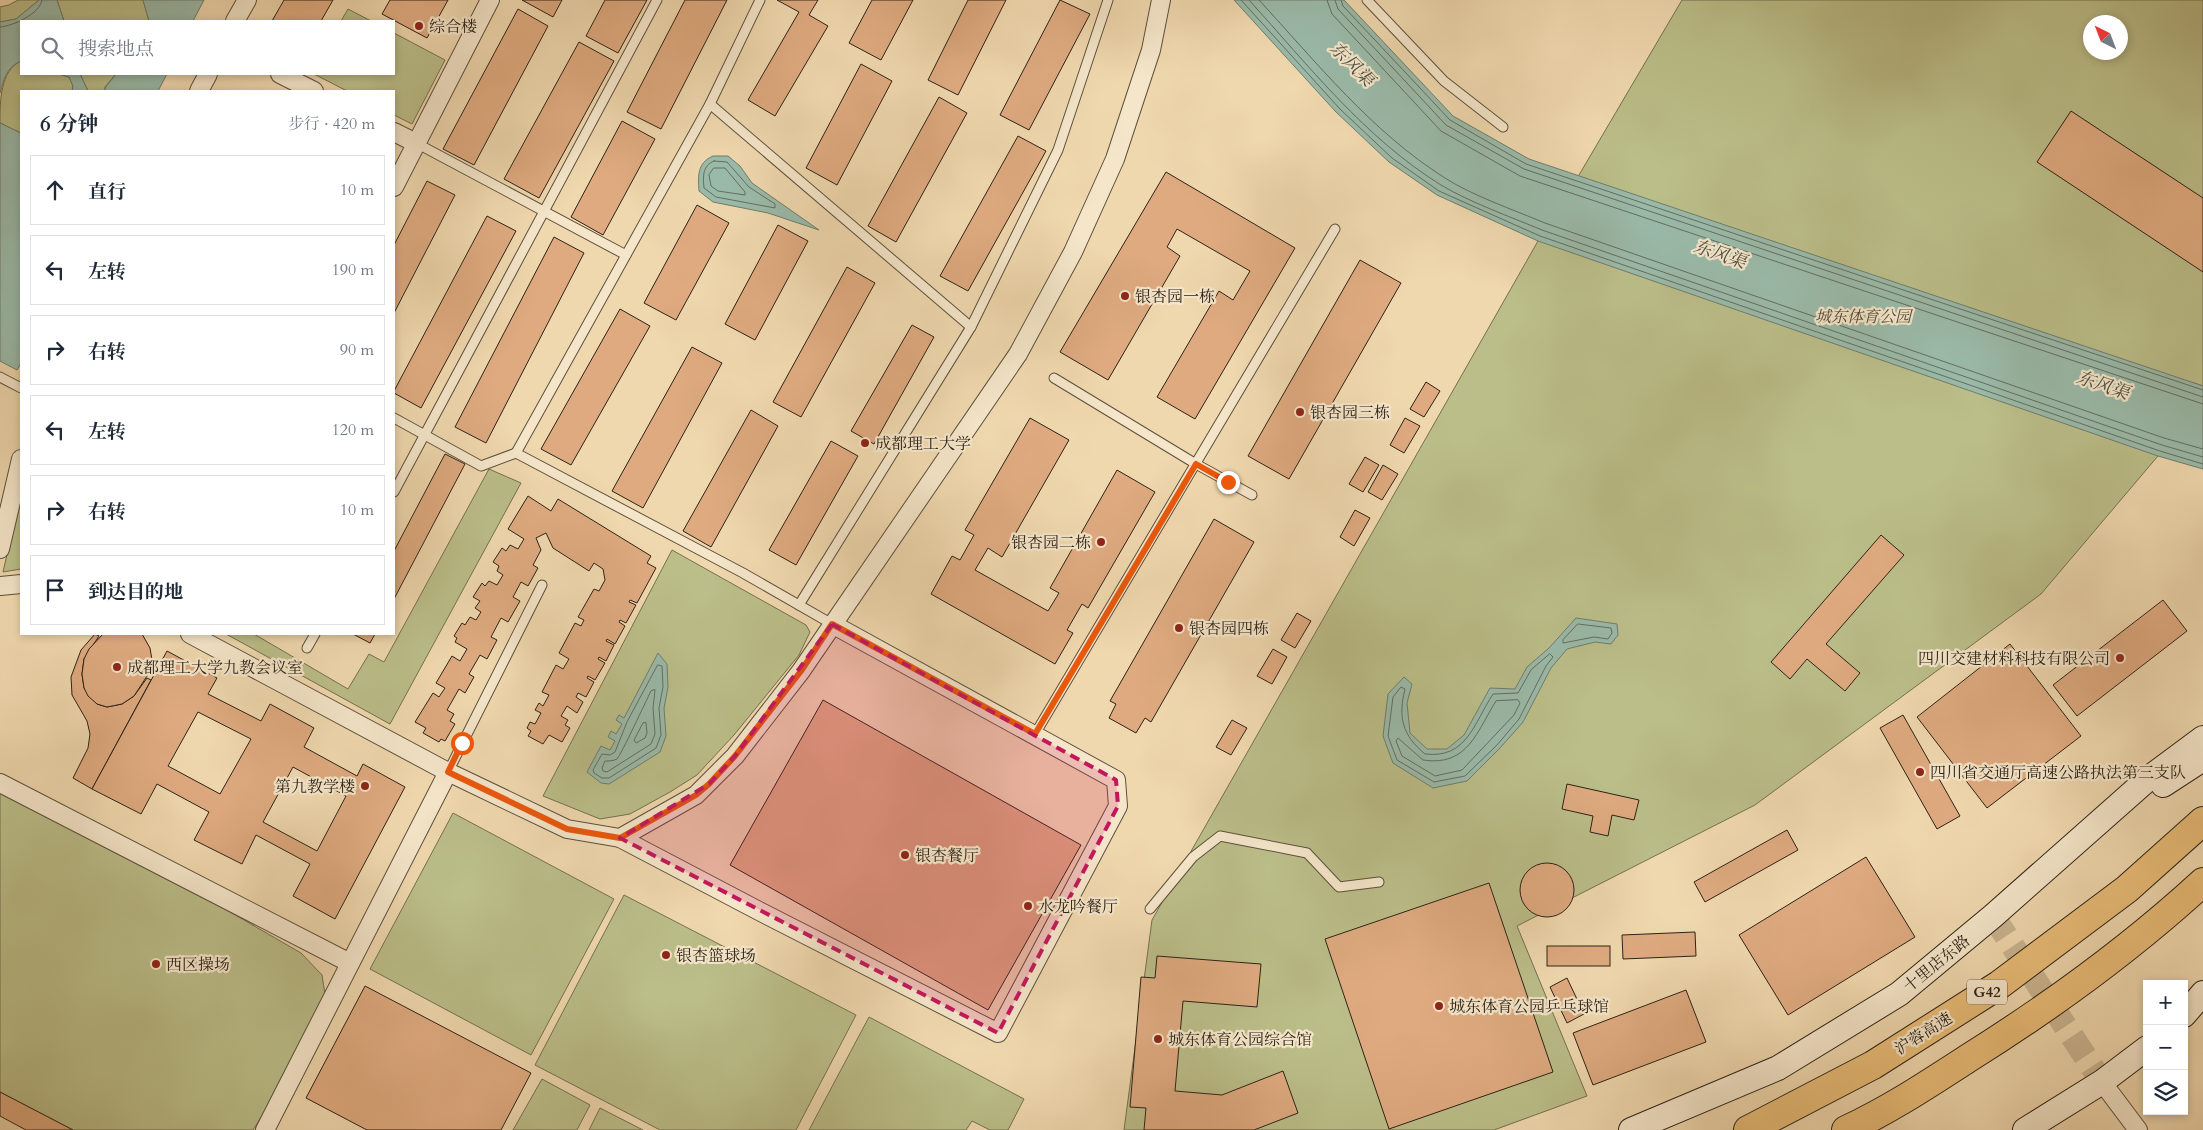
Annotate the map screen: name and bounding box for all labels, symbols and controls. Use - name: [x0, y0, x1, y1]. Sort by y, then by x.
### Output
- north arrow: [2083, 15, 2128, 60]
- place label: 综合楼: [429, 16, 477, 38]
- search box: [20, 20, 395, 75]
- marker: 综合楼: [413, 20, 425, 32]
- icon: search: [38, 34, 66, 62]
- text: 搜索地点: [78, 36, 154, 62]
- water label: 东风渠: [1324, 36, 1382, 94]
- text: 6 分钟: [40, 110, 98, 139]
- text: 步行 · 420 m: [288, 113, 375, 135]
- icon: ahead: [41, 176, 69, 204]
- text: 直行: [88, 179, 126, 205]
- text: 10 m: [340, 179, 374, 201]
- water label: 东风渠: [1690, 234, 1752, 276]
- icon: left: [41, 256, 69, 284]
- text: 左转: [88, 259, 126, 285]
- text: 190 m: [332, 259, 374, 281]
- place label: 银杏园一栋: [1135, 286, 1215, 308]
- marker: 银杏园一栋: [1119, 290, 1131, 302]
- park label: 城东体育公园: [1815, 306, 1914, 328]
- icon: right: [41, 336, 69, 364]
- text: 右转: [88, 339, 126, 365]
- text: 90 m: [340, 339, 374, 361]
- water label: 东风渠: [2073, 365, 2135, 407]
- place label: 银杏园三栋: [1310, 402, 1390, 424]
- marker: 银杏园三栋: [1294, 406, 1306, 418]
- icon: left: [41, 416, 69, 444]
- text: 左转: [88, 419, 126, 445]
- text: 120 m: [332, 419, 374, 441]
- place label: 成都理工大学: [875, 433, 971, 455]
- marker: 成都理工大学: [859, 437, 871, 449]
- route end: [1217, 471, 1240, 494]
- icon: right: [41, 496, 69, 524]
- text: 右转: [88, 499, 126, 525]
- text: 10 m: [340, 499, 374, 521]
- place label: 银杏园二栋: [1011, 532, 1091, 554]
- marker: 银杏园二栋: [1095, 536, 1107, 548]
- icon: arrive: [41, 576, 69, 604]
- text: 到达目的地: [88, 579, 183, 605]
- place label: 银杏园四栋: [1189, 618, 1269, 640]
- marker: 银杏园四栋: [1173, 622, 1185, 634]
- place label: 四川交建材料科技有限公司: [1918, 648, 2110, 670]
- marker: 四川交建材料科技有限公司: [2114, 652, 2126, 664]
- place label: 成都理工大学九教会议室: [127, 657, 303, 679]
- marker: 成都理工大学九教会议室: [111, 661, 123, 673]
- route start: [451, 732, 474, 755]
- place label: 四川省交通厅高速公路执法第三支队: [1930, 762, 2186, 784]
- marker: 四川省交通厅高速公路执法第三支队: [1914, 766, 1926, 778]
- place label: 第九教学楼: [275, 776, 355, 798]
- marker: 第九教学楼: [359, 780, 371, 792]
- place label: 银杏餐厅: [915, 845, 979, 867]
- marker: 银杏餐厅: [899, 849, 911, 861]
- place label: 水龙吟餐厅: [1038, 896, 1118, 918]
- marker: 水龙吟餐厅: [1022, 900, 1034, 912]
- street label: 十里店东路: [1899, 930, 1975, 998]
- place label: 银杏篮球场: [676, 945, 756, 967]
- marker: 银杏篮球场: [660, 949, 672, 961]
- place label: 西区操场: [166, 954, 230, 976]
- marker: 西区操场: [150, 958, 162, 970]
- road number: G42: [1967, 980, 2007, 1004]
- map controls: [2143, 980, 2188, 1115]
- button: +: [2143, 980, 2188, 1025]
- place label: 城东体育公园乒乓球馆: [1449, 996, 1609, 1018]
- marker: 城东体育公园乒乓球馆: [1433, 1000, 1445, 1012]
- street label: 沪蓉高速: [1891, 1008, 1957, 1060]
- button: −: [2143, 1025, 2188, 1070]
- place label: 城东体育公园综合馆: [1168, 1029, 1312, 1051]
- marker: 城东体育公园综合馆: [1152, 1033, 1164, 1045]
- button: layers: [2143, 1070, 2188, 1115]

